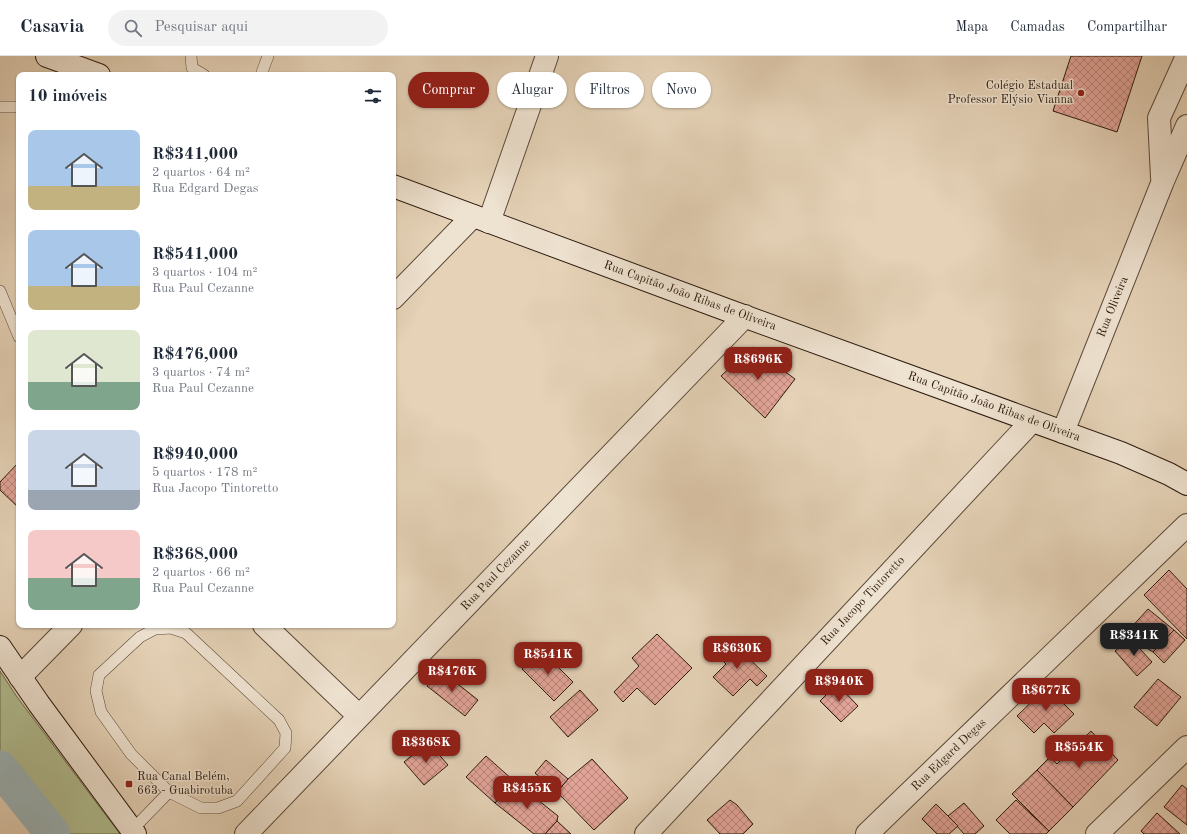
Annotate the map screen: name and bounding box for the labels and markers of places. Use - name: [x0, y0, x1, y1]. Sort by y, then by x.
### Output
- place label: Colégio Estadual Professor Elýsio Vianna: [947, 80, 1073, 106]
- marker: Colégio Estadual Professor Elýsio Vianna: [1076, 88, 1086, 98]
- pin: R$696K: [725, 347, 791, 381]
- pin: R$341K: [1101, 623, 1167, 657]
- pin: R$630K: [704, 636, 770, 670]
- pin: R$541K: [515, 642, 581, 676]
- pin: R$476K: [419, 659, 485, 693]
- pin: R$940K: [806, 669, 872, 703]
- pin: R$677K: [1013, 678, 1079, 712]
- pin: R$368K: [393, 730, 459, 764]
- pin: R$554K: [1046, 735, 1112, 769]
- place label: Rua Canal Belém, 663 - Guabirotuba: [137, 771, 233, 797]
- pin: R$455K: [494, 776, 560, 810]
- marker: Rua Canal Belém, 663 - Guabirotuba: [124, 779, 134, 789]

